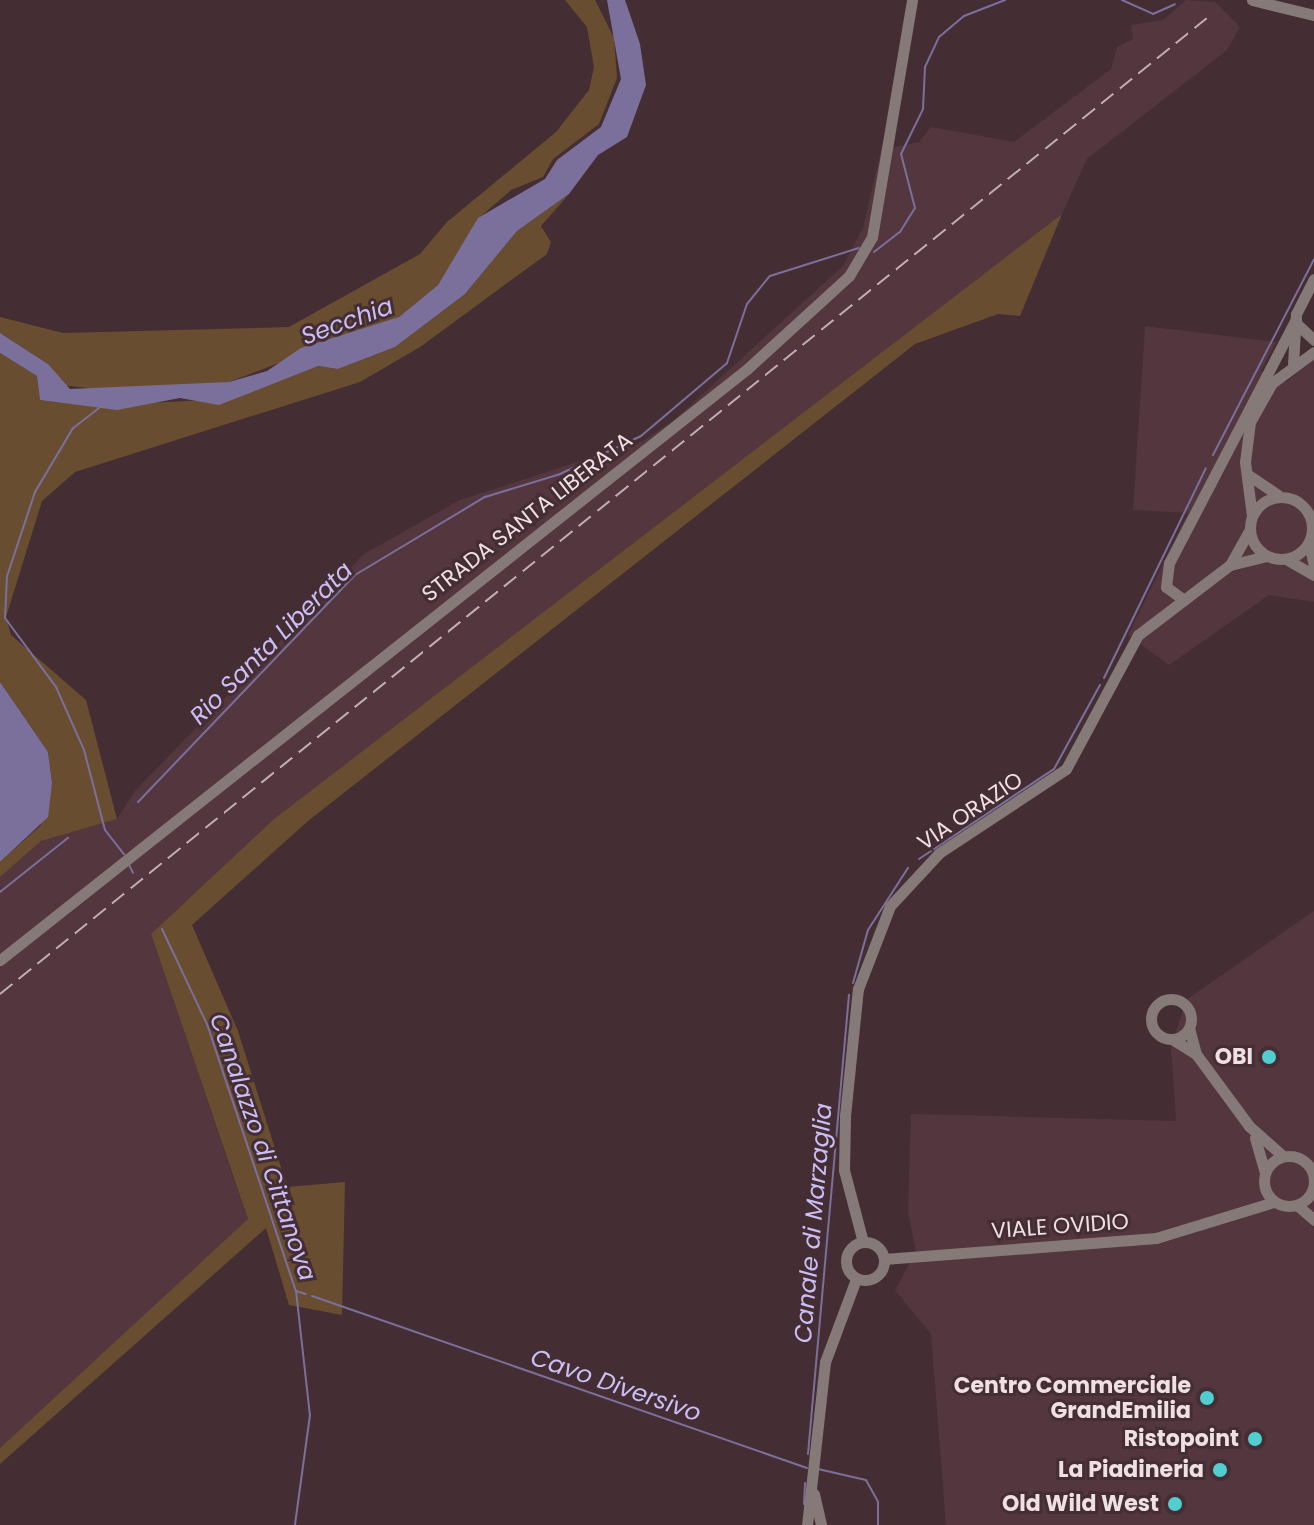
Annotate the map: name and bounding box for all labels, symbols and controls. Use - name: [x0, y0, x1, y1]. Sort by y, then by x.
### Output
- water label: Secchia: [297, 291, 397, 351]
- street label: STRADA SANTA LIBERATA: [417, 427, 637, 607]
- water label: Rio Santa Liberata: [184, 556, 358, 730]
- street label: VIA ORAZIO: [912, 766, 1028, 856]
- water label: Canalazzo di Cittanova: [204, 1010, 322, 1284]
- place label: OBI: [1215, 1044, 1253, 1070]
- marker: OBI: [1260, 1048, 1278, 1066]
- water label: Canale di Marzaglia: [788, 1102, 838, 1344]
- street label: VIALE OVIDIO: [990, 1208, 1130, 1244]
- water label: Cavo Diversivo: [527, 1342, 705, 1428]
- place label: Centro Commerciale GrandEmilia: [954, 1372, 1191, 1424]
- marker: Centro Commerciale GrandEmilia: [1198, 1389, 1216, 1407]
- place label: Ristopoint: [1124, 1426, 1239, 1452]
- marker: Ristopoint: [1246, 1430, 1264, 1448]
- place label: La Piadineria: [1058, 1457, 1204, 1483]
- marker: La Piadineria: [1211, 1461, 1229, 1479]
- place label: Old Wild West: [1002, 1491, 1159, 1517]
- marker: Old Wild West: [1166, 1495, 1184, 1513]

